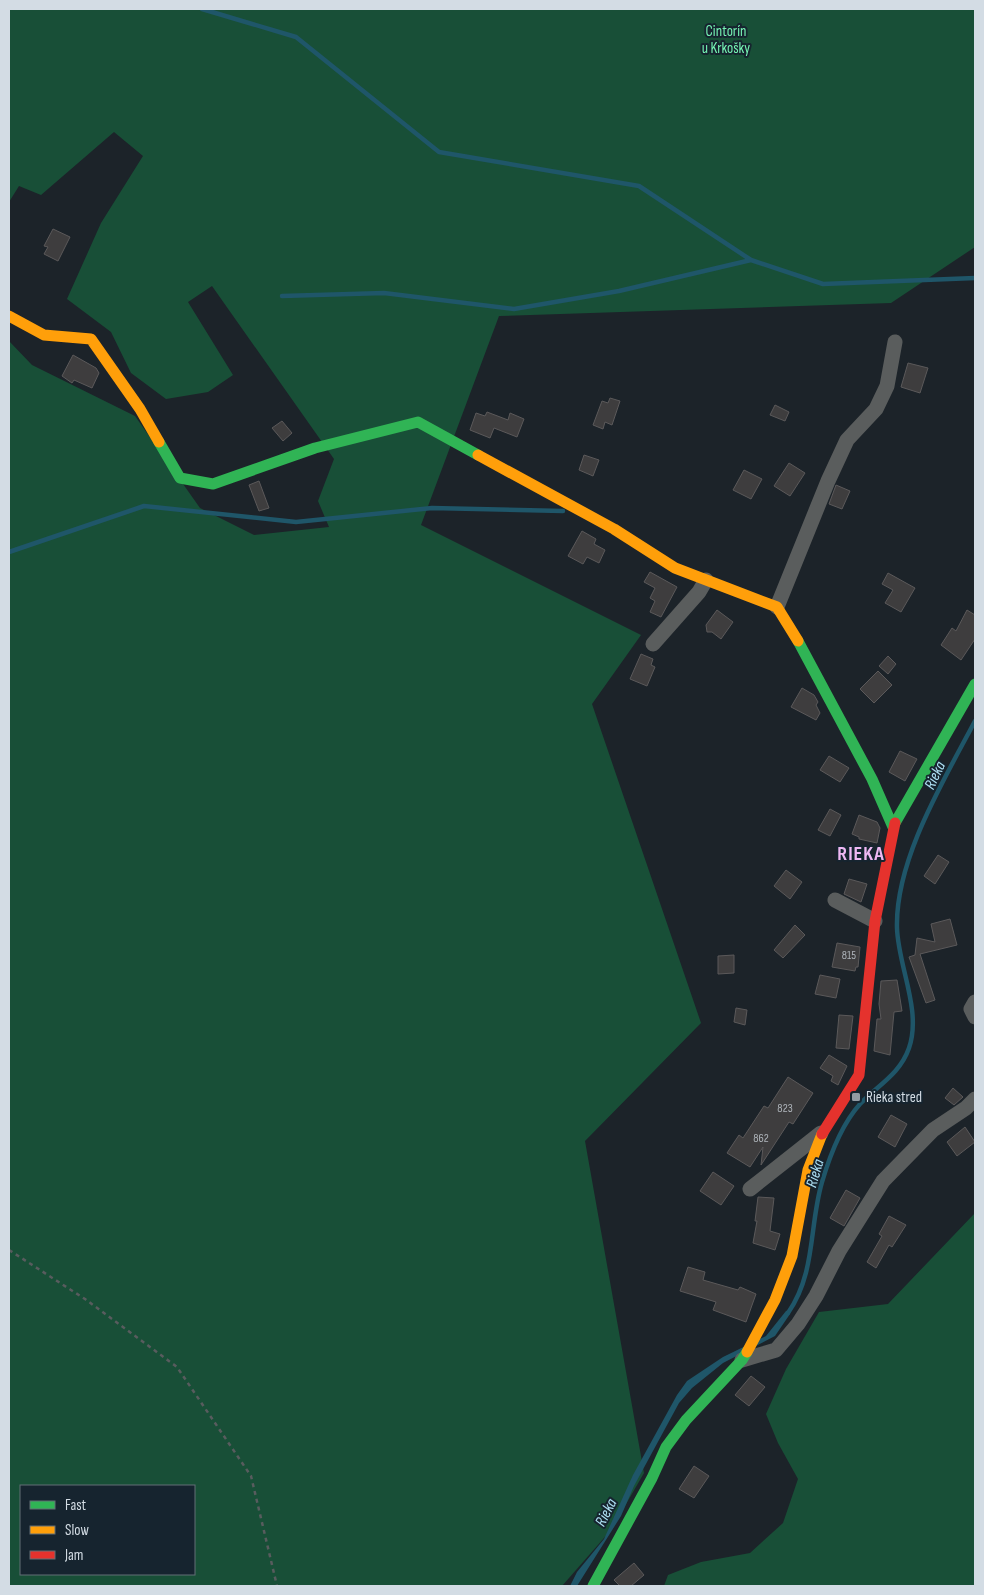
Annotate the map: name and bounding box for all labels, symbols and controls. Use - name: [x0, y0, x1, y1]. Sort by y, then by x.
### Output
- park label: Cintorín u Krkošky: [702, 22, 750, 58]
- water label: Rieka: [921, 758, 950, 793]
- district label: RIEKA: [837, 842, 885, 866]
- house number: 815: [842, 948, 856, 963]
- place label: Rieka stred: [866, 1088, 922, 1107]
- marker: Rieka stred: [850, 1091, 862, 1103]
- house number: 823: [777, 1101, 793, 1116]
- house number: 862: [753, 1131, 769, 1146]
- water label: Rieka: [802, 1157, 829, 1190]
- legend: [20, 1485, 195, 1575]
- water label: Rieka: [591, 1495, 622, 1530]
- text: Fast: [65, 1496, 87, 1515]
- text: Slow: [65, 1521, 89, 1540]
- text: Jam: [64, 1546, 83, 1565]

